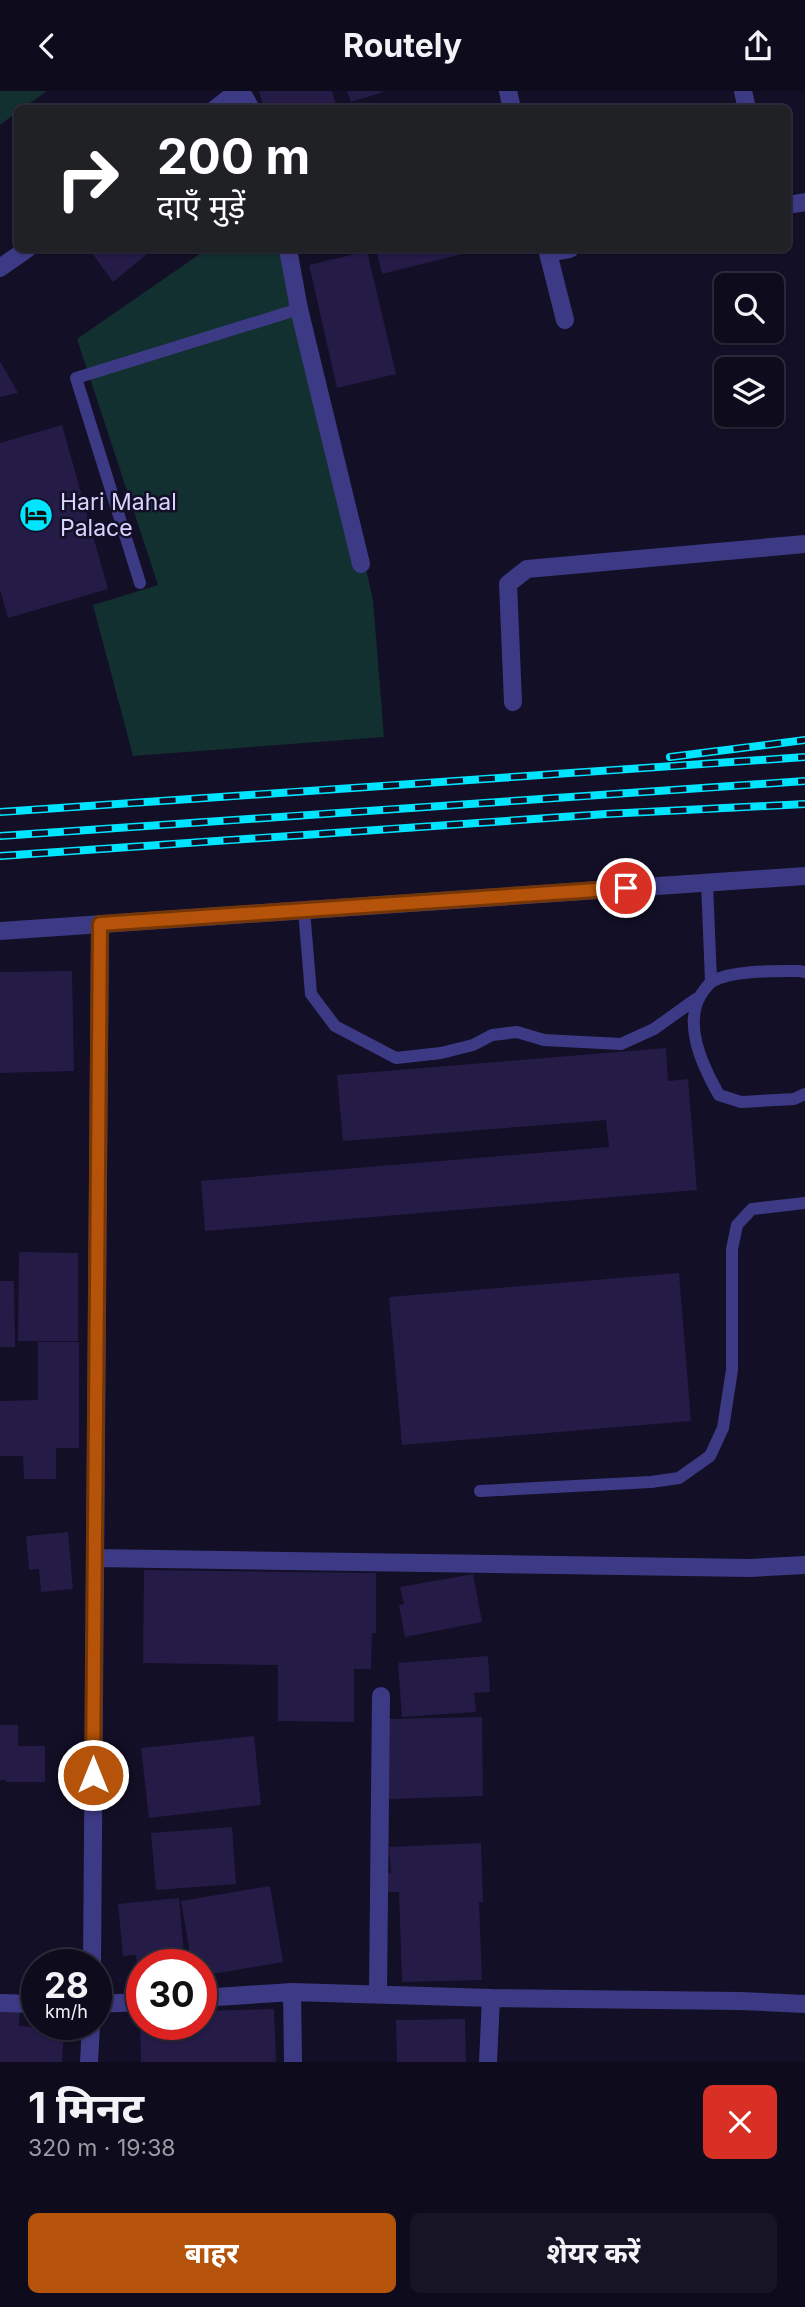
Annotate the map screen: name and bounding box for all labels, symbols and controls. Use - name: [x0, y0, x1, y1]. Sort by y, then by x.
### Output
- text: Routely: [343, 26, 462, 65]
- icon: back: [28, 27, 66, 65]
- icon: share: [739, 27, 777, 65]
- text: 200 m: [157, 127, 310, 186]
- icon: right: [42, 133, 133, 224]
- text: दाएँ मुड़ें: [157, 187, 245, 226]
- map controls: [714, 273, 784, 427]
- button: search: [714, 273, 784, 343]
- button: layers: [714, 357, 784, 427]
- place label: Hari Mahal Palace: [60, 488, 177, 542]
- hotel icon: Hari Mahal Palace: [17, 496, 55, 534]
- pin: [596, 858, 656, 918]
- icon: arrive: [607, 869, 645, 907]
- position arrow: [56, 1738, 130, 1812]
- speed limit sign: 30: [126, 1949, 217, 2040]
- text: 28: [44, 1964, 89, 2006]
- text: km/h: [45, 2001, 88, 2022]
- text: 1 मिनट: [28, 2082, 144, 2133]
- button: close: [703, 2085, 777, 2159]
- text: 320 m · 19:38: [28, 2134, 176, 2162]
- button: बाहर: [28, 2213, 396, 2293]
- button: शेयर करें: [410, 2213, 777, 2293]

